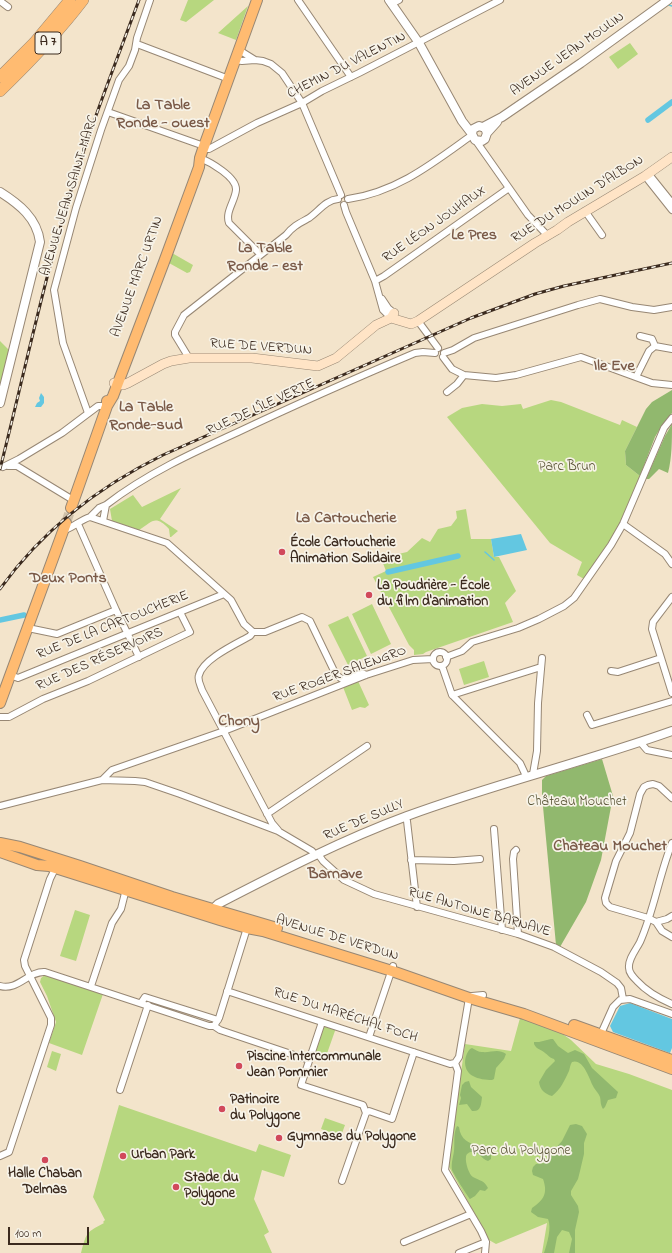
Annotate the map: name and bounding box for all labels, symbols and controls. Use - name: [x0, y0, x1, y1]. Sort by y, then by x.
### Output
- street label: AVENUE JEAN MOULIN: [508, 9, 628, 101]
- street label: CHEMIN DU VALENTIN: [285, 29, 409, 103]
- road number: A 7: [35, 32, 61, 54]
- district label: La Table Ronde - ouest: [116, 96, 210, 134]
- street label: AVENUE JEAN SAINT-MARC: [38, 114, 102, 278]
- street label: RUE DU MOULIN D'ALBON: [509, 152, 647, 248]
- street label: RUE LÉON JOUHAUX: [380, 183, 490, 267]
- street label: AVENUE MARC URTIN: [108, 214, 168, 340]
- district label: Le Pres: [451, 226, 497, 246]
- district label: La Table Ronde - est: [227, 239, 303, 277]
- street label: RUE DE VERDUN: [209, 336, 313, 360]
- district label: Ile Eve: [593, 357, 635, 377]
- street label: RUE DE L'ÎLE VERTE: [204, 376, 318, 440]
- district label: La Table Ronde-sud: [109, 398, 183, 436]
- park label: Parc Brun: [538, 460, 596, 476]
- district label: La Cartoucherie: [296, 509, 396, 529]
- place label: École Cartoucherie Animation Solidaire: [290, 536, 401, 568]
- marker: École Cartoucherie Animation Solidaire: [277, 547, 287, 557]
- district label: Deux Ponts: [29, 569, 107, 589]
- place label: La Poudrière - École du film d'animation: [377, 579, 490, 612]
- street label: RUE DE LA CARTOUCHERIE: [35, 588, 191, 664]
- marker: La Poudrière - École du film d'animation: [364, 590, 374, 600]
- street label: RUE DES RÉSERVOIRS: [34, 624, 166, 696]
- street label: RUE ROGER SALENGRO: [271, 643, 409, 707]
- district label: Chony: [218, 712, 260, 732]
- park label: Château Mouchet: [527, 795, 627, 811]
- street label: RUE DE SULLY: [321, 797, 407, 845]
- district label: Chateau Mouchet: [553, 837, 667, 857]
- district label: Barnave: [308, 865, 362, 885]
- street label: RUE ANTOINE BARNAVE: [406, 885, 552, 941]
- street label: AVENUE DE VERDUN: [274, 912, 400, 966]
- street label: RUE DU MARÉCHAL FOCH: [271, 985, 419, 1047]
- place label: Piscine Intercommunale Jean Pommier: [247, 1050, 381, 1082]
- marker: Piscine Intercommunale Jean Pommier: [234, 1061, 244, 1071]
- place label: Patinoire du Polygone: [230, 1093, 300, 1126]
- marker: Patinoire du Polygone: [217, 1104, 227, 1114]
- place label: Gymnase du Polygone: [287, 1130, 416, 1146]
- marker: Gymnase du Polygone: [274, 1133, 284, 1143]
- park label: Parc du Polygone: [471, 1144, 571, 1160]
- place label: Urban Park: [131, 1148, 195, 1164]
- marker: Urban Park: [118, 1151, 128, 1161]
- marker: Halle Chaban Delmas: [40, 1155, 50, 1165]
- place label: Halle Chaban Delmas: [8, 1167, 82, 1200]
- place label: Stade du Polygone: [184, 1171, 239, 1204]
- marker: Stade du Polygone: [171, 1182, 181, 1192]
- scale bar: [10, 1219, 91, 1245]
- text: 100 m: [15, 1225, 42, 1243]

